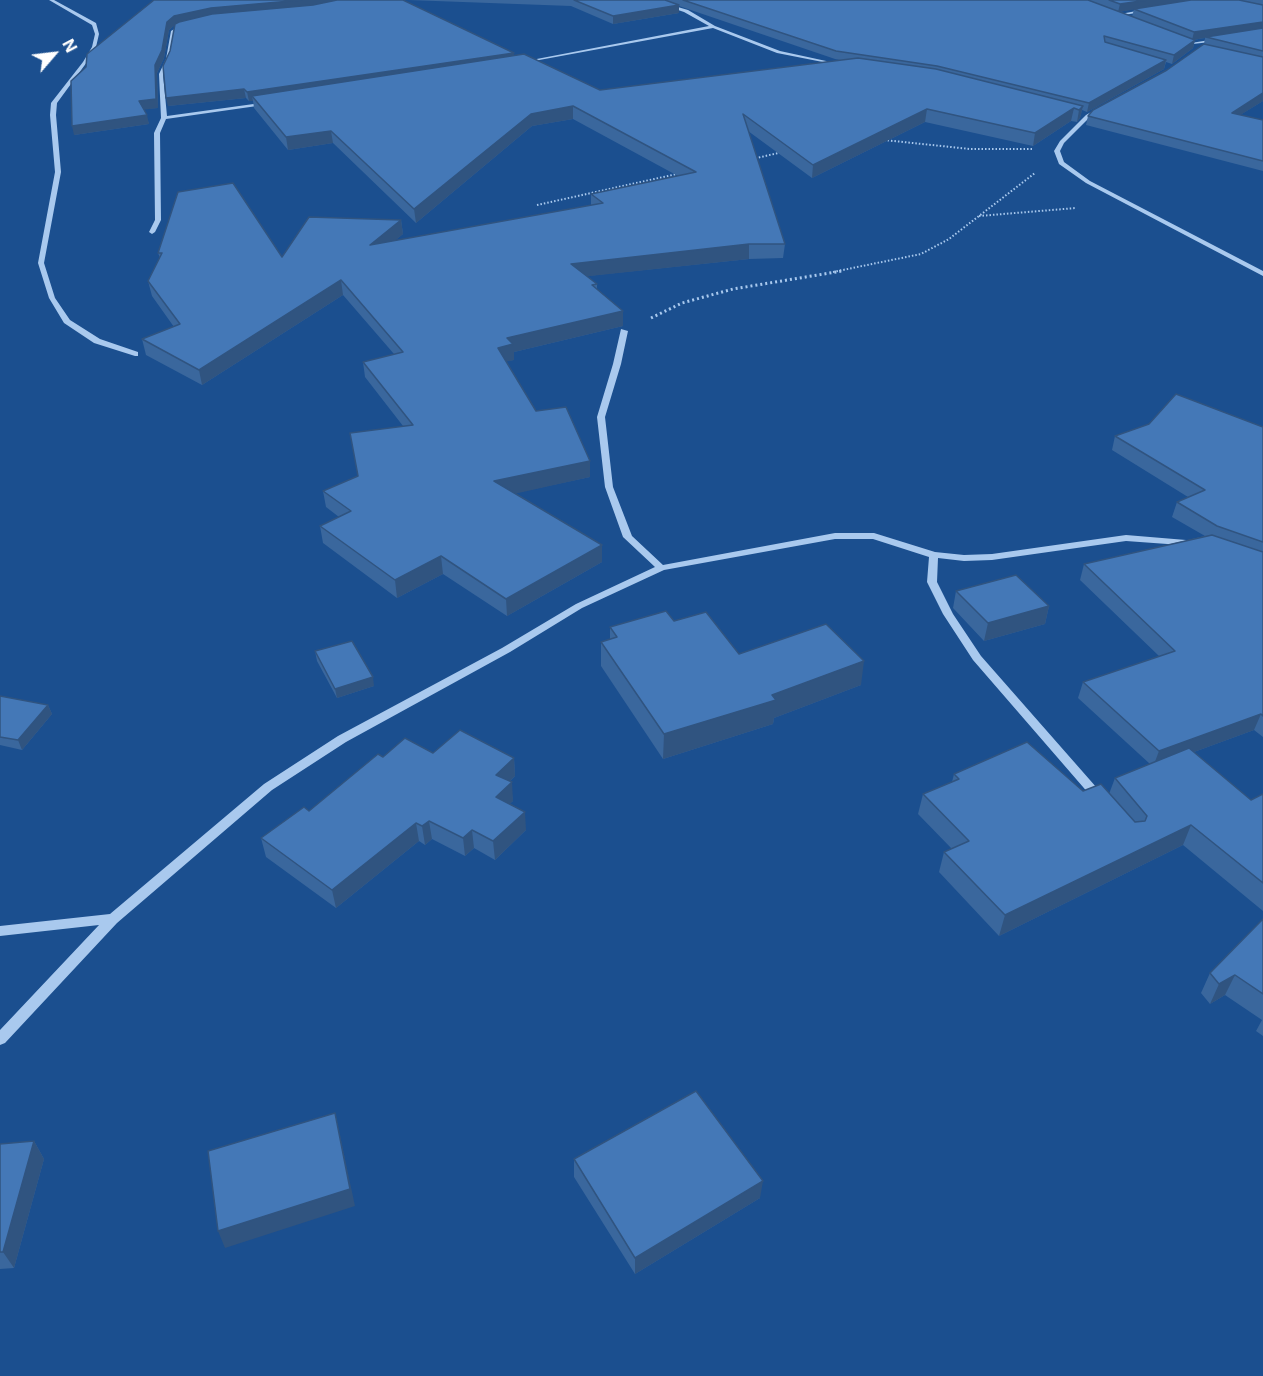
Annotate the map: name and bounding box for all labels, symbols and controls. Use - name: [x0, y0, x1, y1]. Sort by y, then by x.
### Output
- north arrow: [24, 24, 84, 84]
- text: N: [58, 35, 82, 56]

